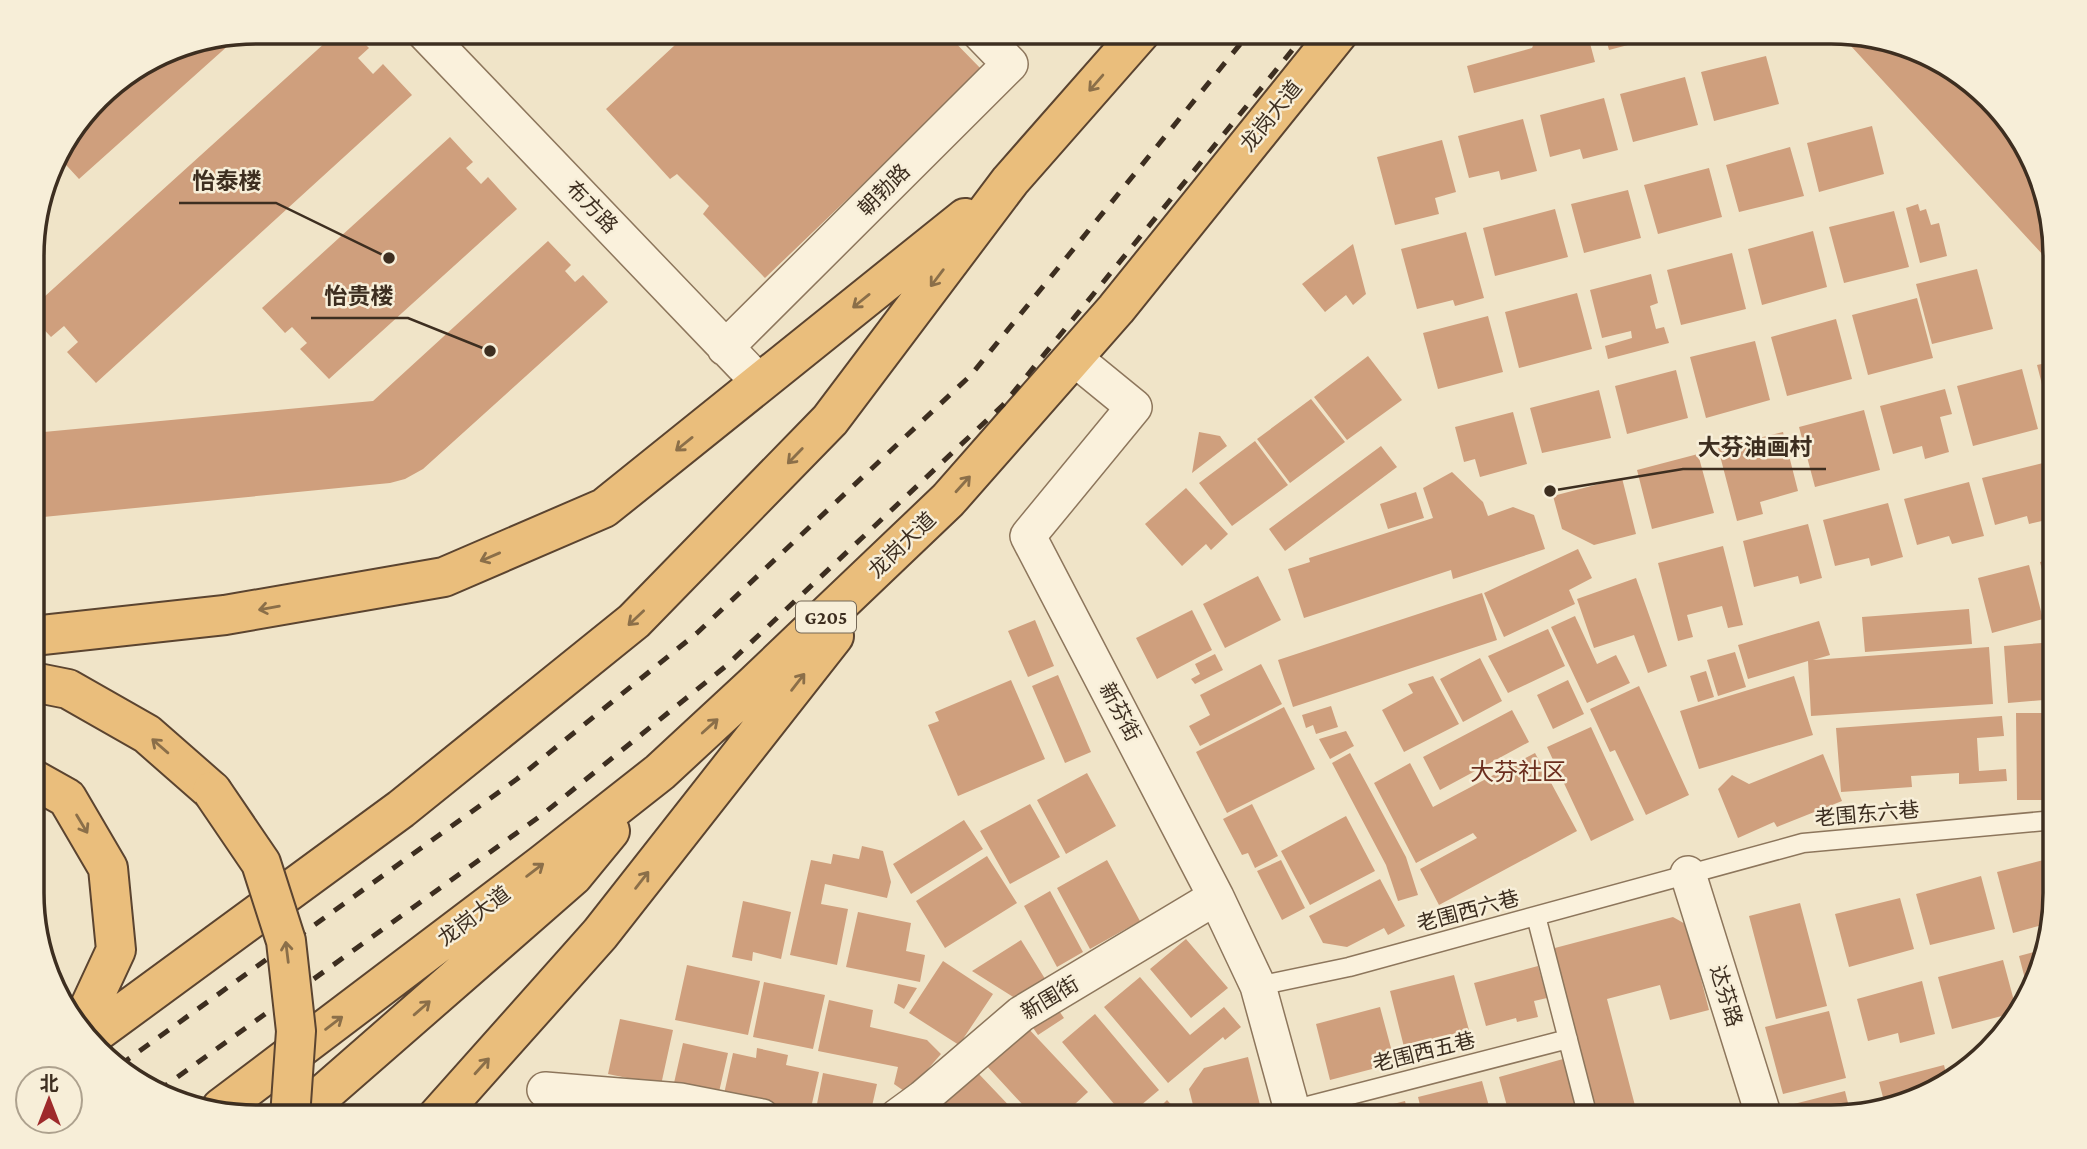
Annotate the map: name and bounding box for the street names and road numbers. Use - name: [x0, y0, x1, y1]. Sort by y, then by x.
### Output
- street label: 龙岗大道: [1235, 76, 1307, 156]
- street label: 朝勃路: [853, 159, 915, 221]
- street label: 布方路: [561, 176, 623, 238]
- street label: 龙岗大道: [863, 507, 941, 583]
- road number: G205: [796, 602, 856, 632]
- street label: 新芬街: [1095, 679, 1145, 745]
- street label: 老围东六巷: [1814, 797, 1920, 831]
- street label: 龙岗大道: [433, 881, 515, 951]
- street label: 老围西六巷: [1414, 886, 1522, 936]
- street label: 达芬路: [1705, 962, 1747, 1030]
- street label: 新围街: [1017, 971, 1083, 1025]
- street label: 老围西五巷: [1370, 1028, 1478, 1076]

